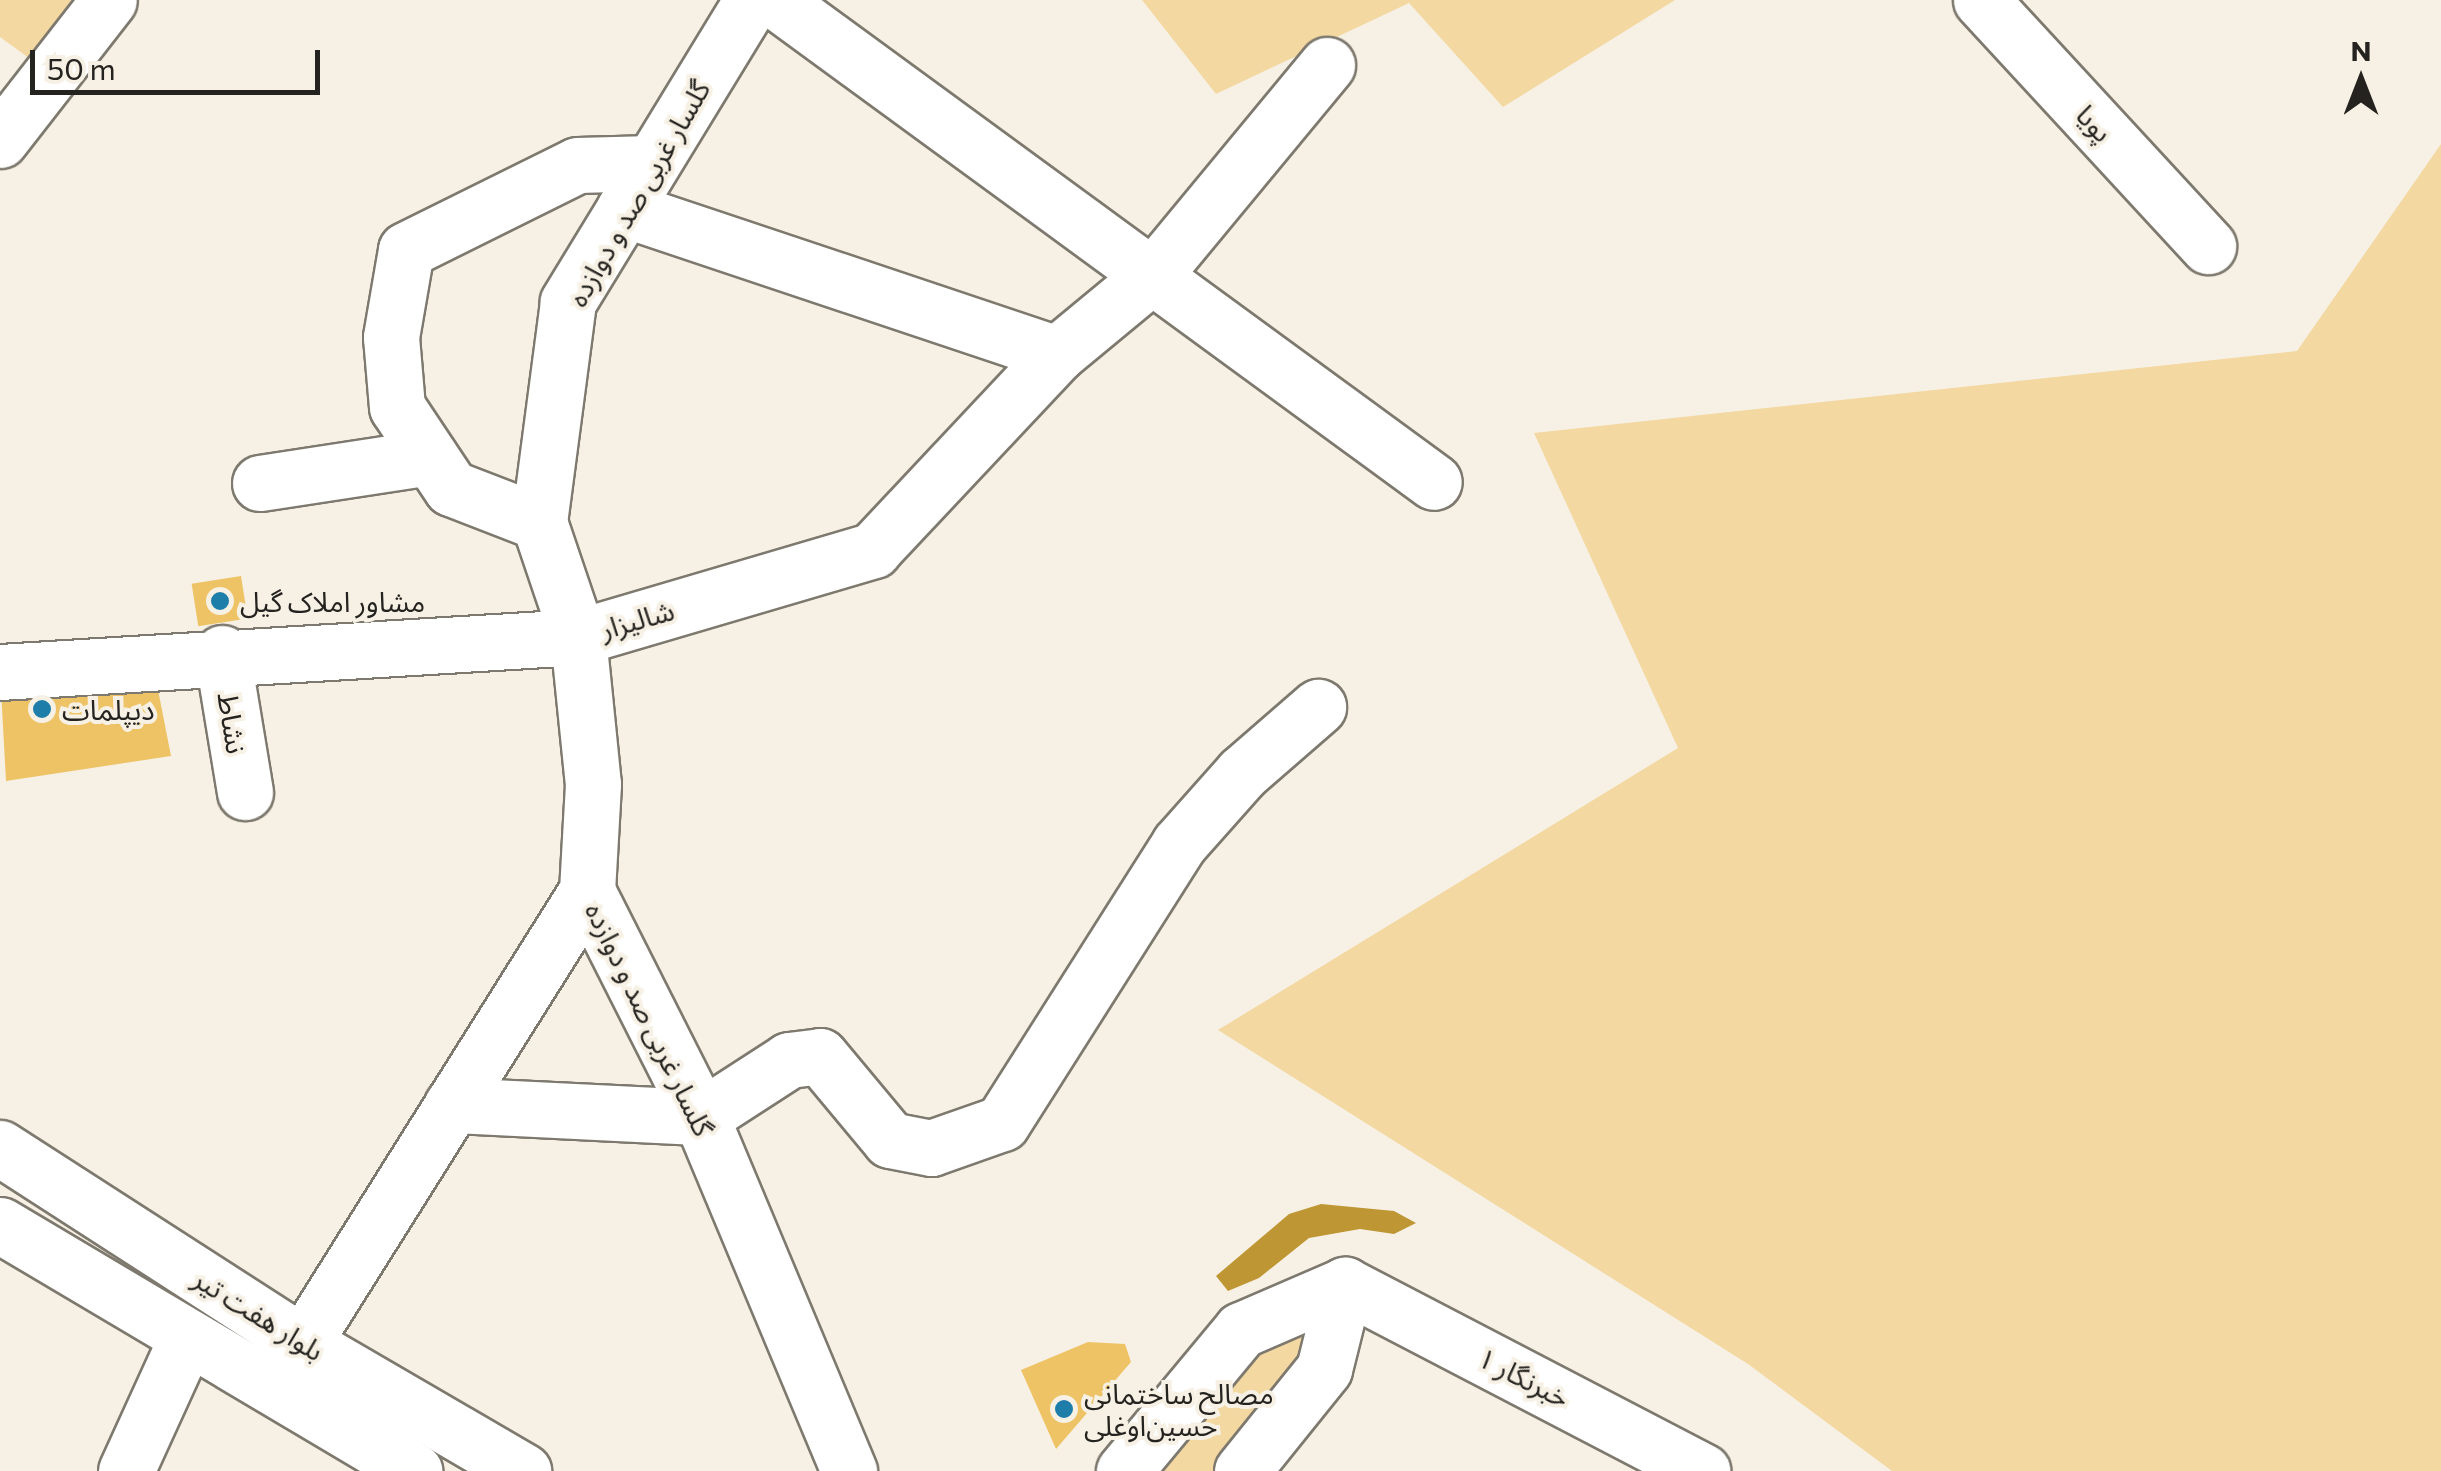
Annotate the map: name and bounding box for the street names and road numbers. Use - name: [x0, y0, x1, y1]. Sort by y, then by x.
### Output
- street label: گلسار غربی صد و دوازده: [560, 74, 716, 312]
- street label: پویا: [2070, 98, 2120, 148]
- street label: شالیزار: [596, 592, 678, 646]
- street label: نشاط: [212, 690, 254, 756]
- street label: گلسار غربی صد و دوازده: [579, 897, 721, 1141]
- street label: بلوار هفت تیر: [188, 1261, 330, 1367]
- street label: خبرنگار ۱: [1473, 1340, 1575, 1414]

